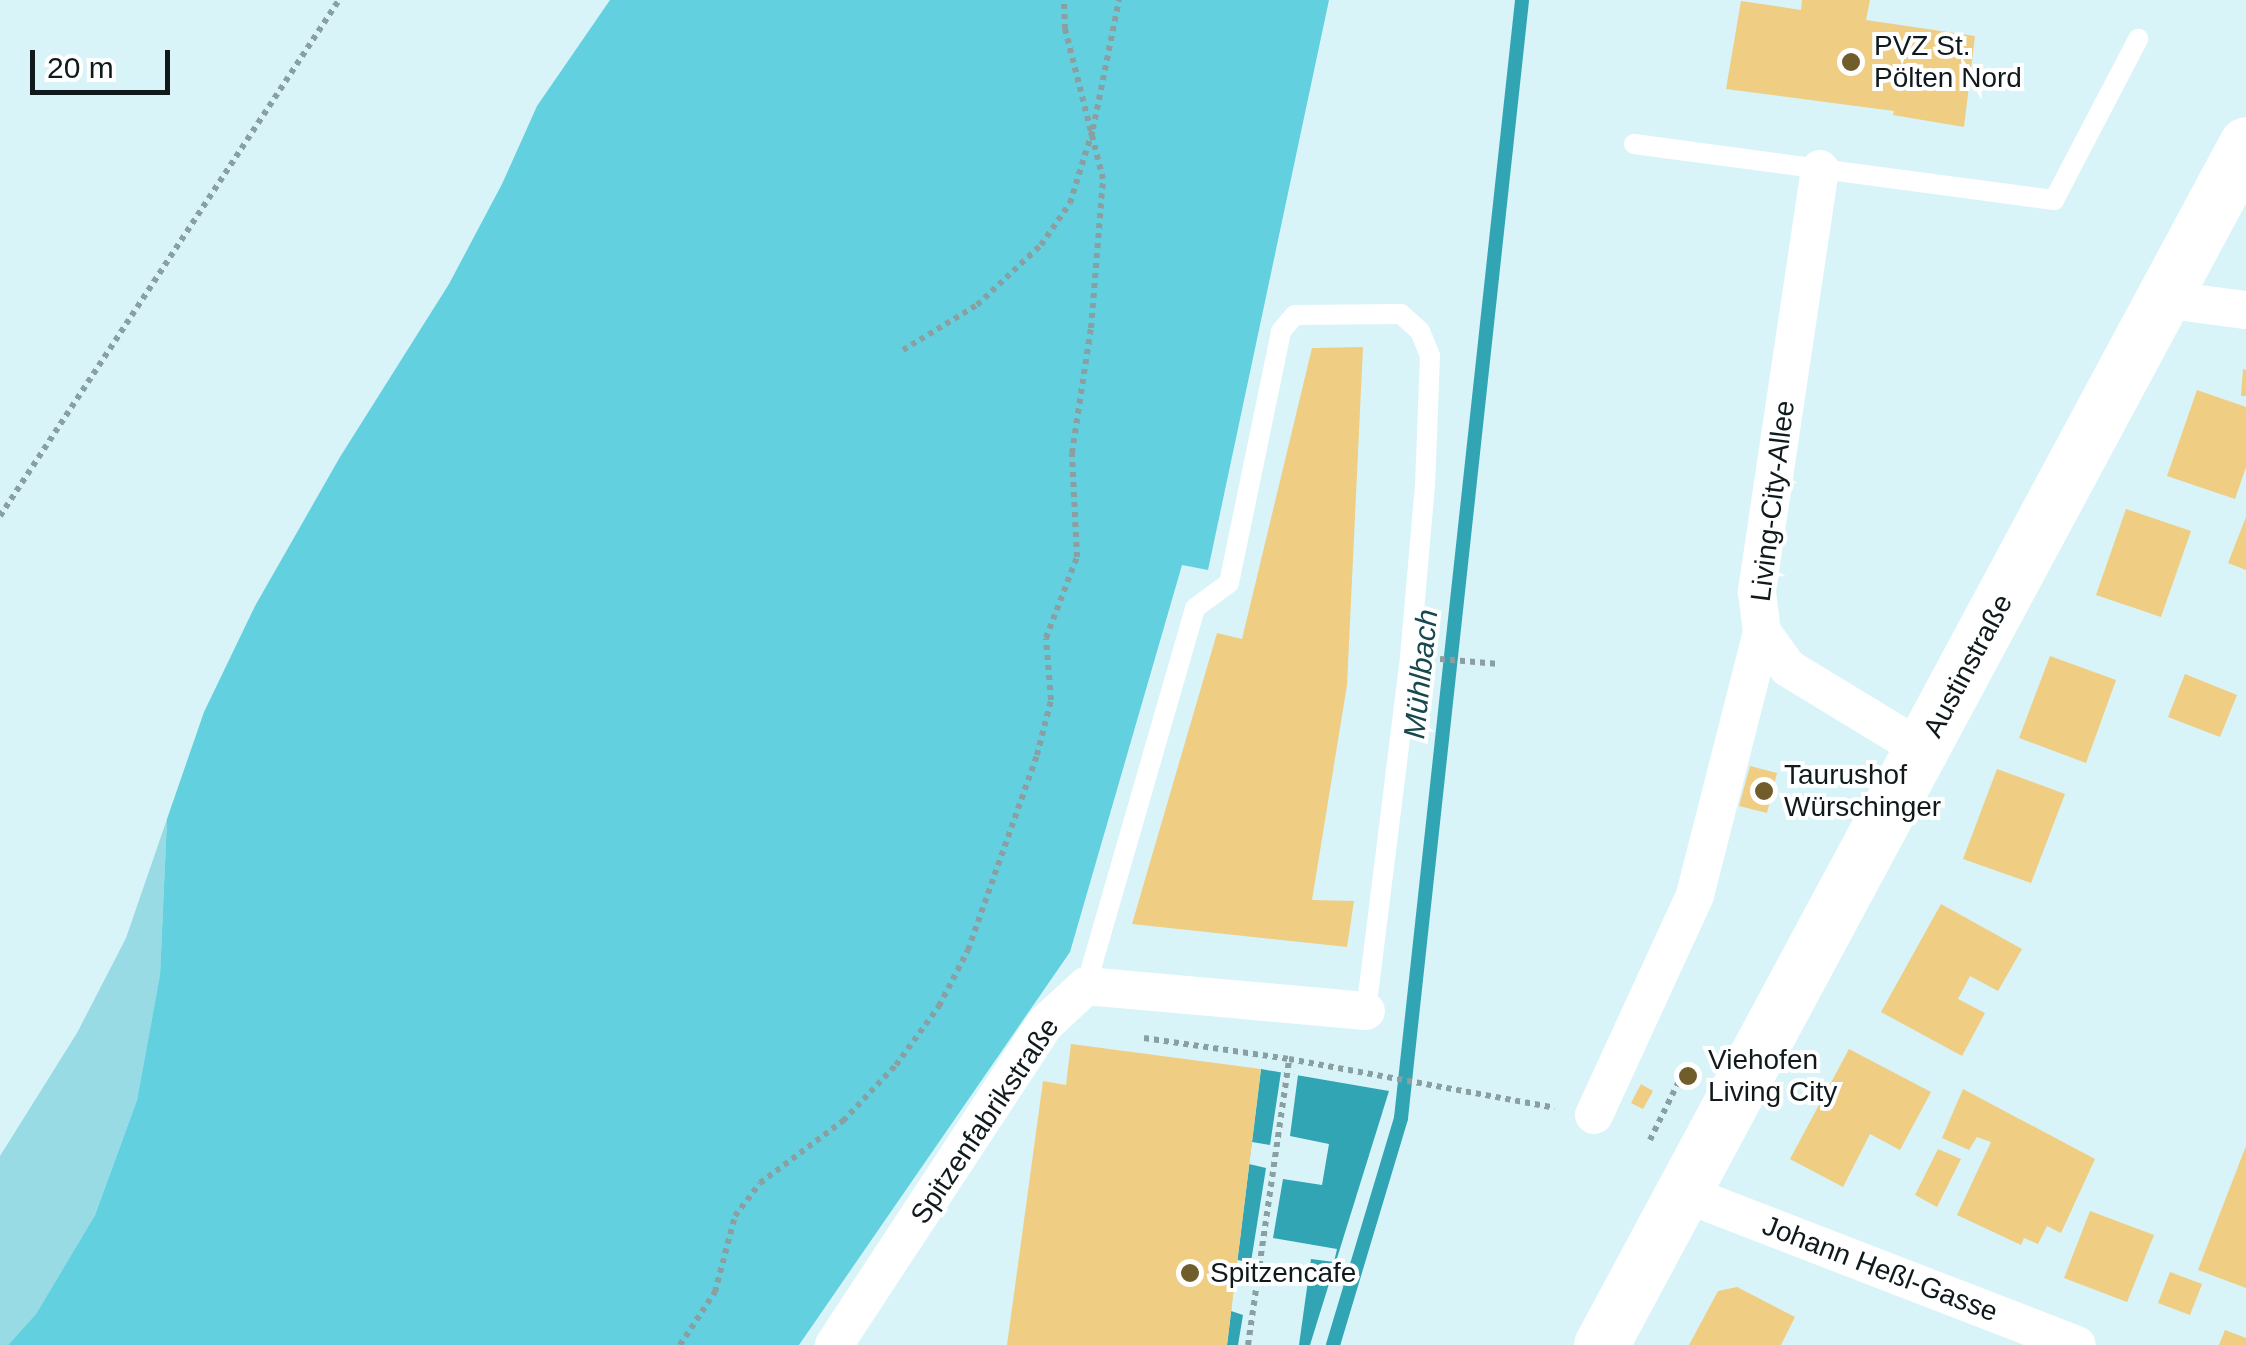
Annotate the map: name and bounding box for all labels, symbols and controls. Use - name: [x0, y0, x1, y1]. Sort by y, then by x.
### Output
- place label: PVZ St. Pölten Nord: [1874, 29, 2022, 95]
- scale bar: [35, 30, 175, 92]
- marker: PVZ St. Pölten Nord: [1838, 49, 1864, 75]
- text: 20 m: [47, 51, 114, 84]
- street label: Living-City-Allee: [1744, 399, 1802, 603]
- street label: Austinstraße: [1916, 589, 2020, 743]
- water label: Mühlbach: [1396, 607, 1446, 741]
- place label: Taurushof Würschinger: [1784, 758, 1941, 824]
- marker: Taurushof Würschinger: [1753, 780, 1775, 802]
- street label: Spitzenfabrikstraße: [904, 1012, 1066, 1230]
- place label: Viehofen Living City: [1708, 1043, 1837, 1109]
- marker: Viehofen Living City: [1677, 1065, 1699, 1087]
- street label: Johann Heßl-Gasse: [1758, 1209, 2002, 1329]
- place label: Spitzencafe: [1210, 1256, 1356, 1290]
- marker: Spitzencafe: [1179, 1262, 1201, 1284]

